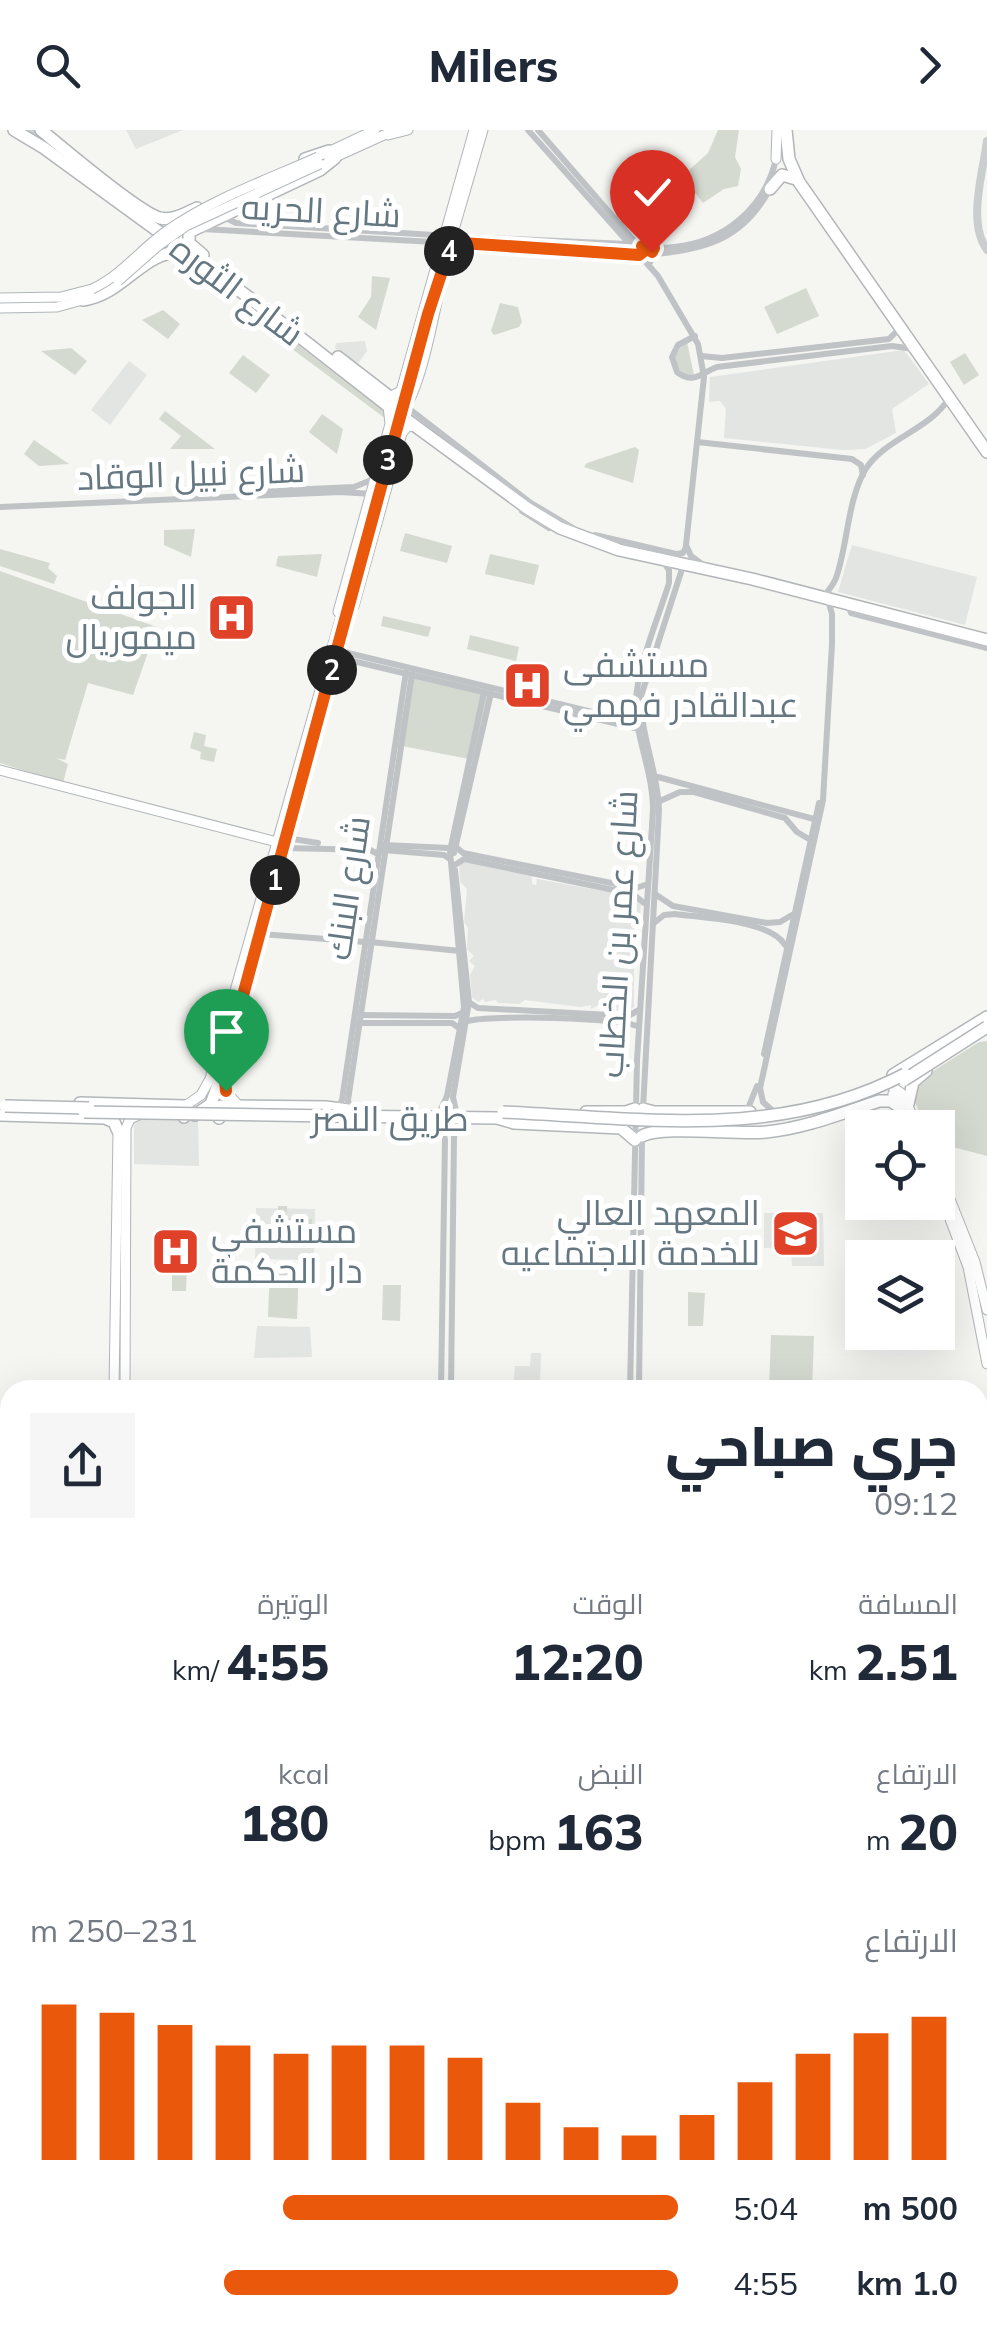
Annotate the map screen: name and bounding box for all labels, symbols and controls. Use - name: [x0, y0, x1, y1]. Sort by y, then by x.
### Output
- text: Milers: [429, 37, 558, 93]
- icon: search: [30, 38, 85, 93]
- icon: forward: [902, 38, 957, 93]
- pin: [610, 150, 695, 253]
- icon: check: [625, 165, 680, 220]
- street label: شارع الحريه: [240, 184, 402, 238]
- street label: شارع الثوره: [161, 226, 313, 356]
- pin: 4: [424, 226, 474, 276]
- text: 4: [441, 233, 457, 268]
- pin: 3: [363, 435, 413, 485]
- text: 3: [380, 442, 396, 477]
- street label: شارع نبيل الوقاد: [76, 447, 306, 501]
- place label: الجولف ميموريال: [65, 574, 197, 658]
- hospital icon: الجولف ميموريال: [206, 591, 258, 643]
- place label: مستشفى عبدالقادر فهمي: [563, 642, 799, 732]
- pin: 2: [307, 645, 357, 695]
- text: 2: [324, 652, 340, 687]
- hospital icon: مستشفى عبدالقادر فهمي: [502, 659, 554, 711]
- street label: شارع عمر بن الخطاب: [587, 789, 649, 1079]
- street label: شارع البنك: [315, 813, 381, 963]
- pin: 1: [250, 855, 300, 905]
- text: 1: [267, 862, 283, 897]
- pin: [184, 989, 269, 1092]
- icon: arrive: [199, 1004, 254, 1059]
- street label: طريق النصر: [309, 1096, 469, 1141]
- map controls: [845, 1110, 955, 1350]
- button: locate: [845, 1110, 955, 1220]
- place label: المعهد العالي للخدمة الاجتماعيه: [501, 1190, 760, 1274]
- school or university icon: المعهد العالي للخدمة الاجتماعيه: [769, 1207, 821, 1259]
- place label: مستشفي دار الحكمة: [211, 1208, 363, 1292]
- hospital icon: مستشفي دار الحكمة: [150, 1225, 202, 1277]
- button: layers: [845, 1240, 955, 1350]
- text: جري صباحي: [665, 1411, 958, 1480]
- button: share: [30, 1413, 135, 1518]
- text: 09:12: [874, 1483, 958, 1523]
- text: الوتيرة: [257, 1586, 329, 1621]
- text: الوقت: [572, 1586, 644, 1621]
- text: المسافة: [858, 1586, 958, 1621]
- text: 4:55: [226, 1630, 329, 1693]
- text: 12:20: [511, 1630, 644, 1693]
- text: 2.51: [855, 1630, 958, 1693]
- text: /km: [172, 1652, 226, 1687]
- text: km: [809, 1652, 855, 1687]
- text: kcal: [278, 1756, 329, 1791]
- text: النبض: [578, 1756, 644, 1791]
- text: الارتفاع: [876, 1756, 958, 1791]
- text: 180: [239, 1791, 329, 1854]
- text: 163: [554, 1800, 644, 1863]
- text: 20: [898, 1800, 958, 1863]
- text: bpm: [488, 1822, 554, 1857]
- text: m: [866, 1822, 898, 1857]
- text: 231–250 m: [30, 1910, 198, 1950]
- text: الارتفاع: [864, 1920, 958, 1960]
- text: 5:04: [733, 2188, 798, 2228]
- text: 500 m: [863, 2188, 958, 2228]
- text: 4:55: [733, 2263, 798, 2303]
- text: 1.0 km: [856, 2263, 958, 2303]

